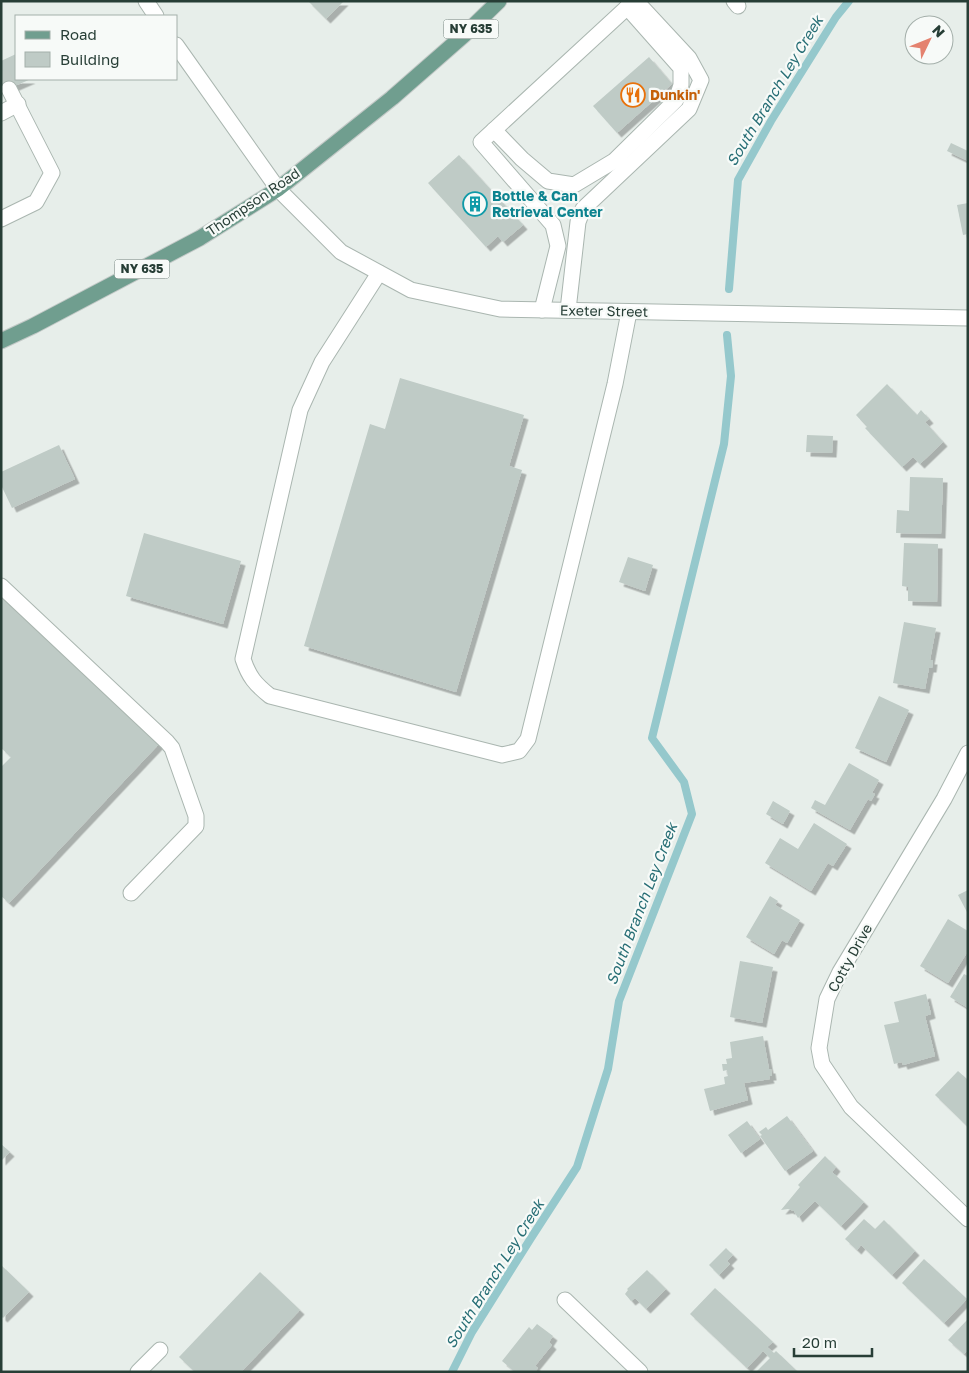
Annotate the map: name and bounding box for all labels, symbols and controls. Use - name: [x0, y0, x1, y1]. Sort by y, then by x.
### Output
- water label: South Branch Ley Creek: [722, 11, 828, 169]
- legend: [15, 15, 178, 80]
- north arrow: [904, 15, 954, 65]
- road number: NY 635: [444, 20, 498, 38]
- text: N: [929, 21, 949, 40]
- text: Road: [60, 25, 97, 43]
- text: Building: [60, 50, 120, 68]
- restaurant icon: Dunkin': [620, 82, 646, 108]
- place label: Dunkin': [650, 86, 700, 103]
- street label: Thompson Road: [203, 164, 303, 239]
- place label: Bottle & Can Retrieval Center: [492, 187, 603, 220]
- building icon: Bottle & Can Retrieval Center: [462, 191, 488, 217]
- road number: NY 635: [114, 260, 170, 278]
- street label: Exeter Street: [560, 301, 648, 320]
- water label: South Branch Ley Creek: [602, 819, 682, 988]
- street label: Cotty Drive: [824, 921, 875, 995]
- water label: South Branch Ley Creek: [441, 1194, 549, 1352]
- scale bar: [794, 1326, 872, 1358]
- text: 20 m: [802, 1333, 837, 1351]

